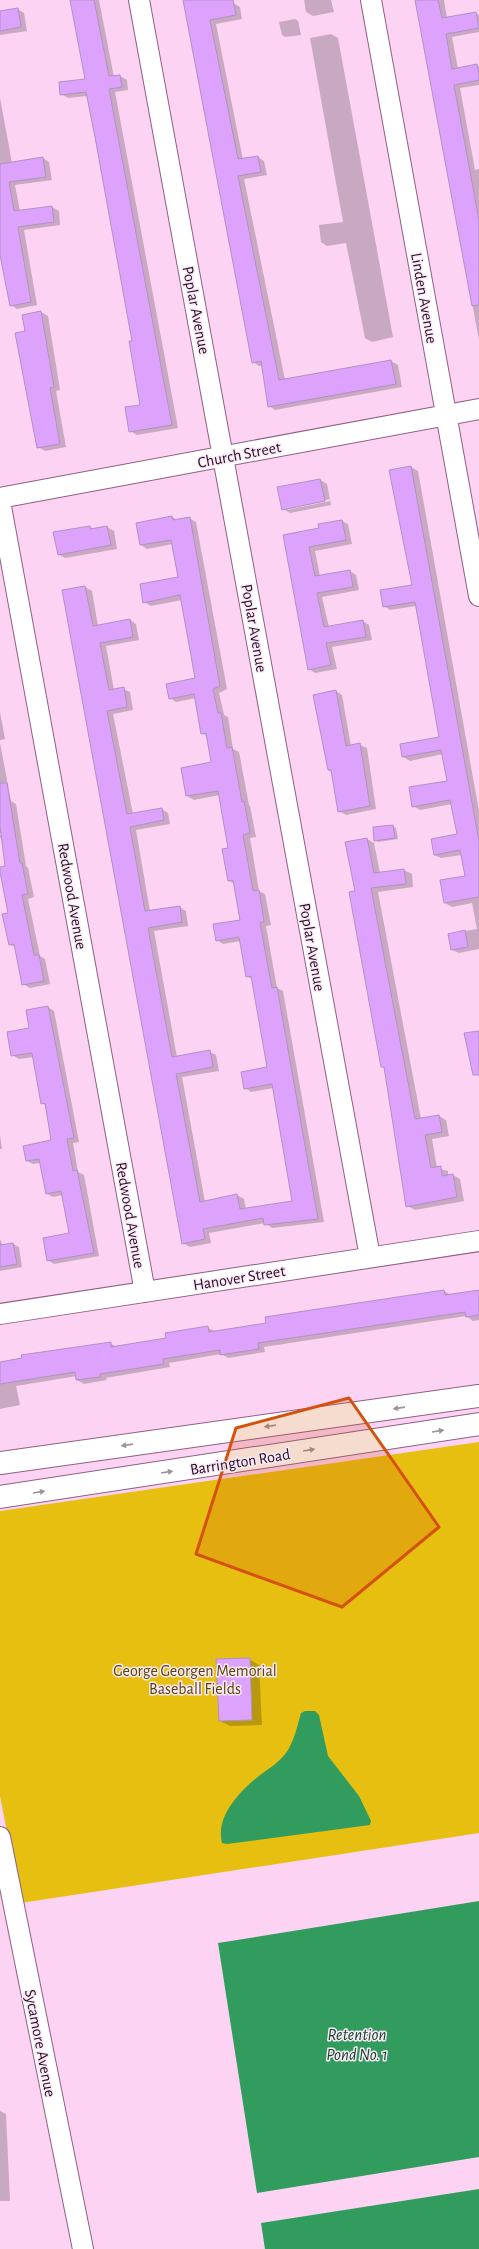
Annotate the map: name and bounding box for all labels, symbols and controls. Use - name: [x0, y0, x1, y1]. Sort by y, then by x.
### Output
- street label: Linden Avenue: [408, 251, 440, 345]
- street label: Poplar Avenue: [180, 265, 212, 356]
- street label: Church Street: [196, 439, 282, 471]
- street label: Poplar Avenue: [238, 583, 270, 674]
- street label: Redwood Avenue: [55, 842, 89, 951]
- street label: Poplar Avenue: [296, 902, 328, 993]
- street label: Redwood Avenue: [113, 1161, 147, 1270]
- street label: Hanover Street: [192, 1263, 286, 1293]
- one-way arrow: [393, 1405, 405, 1411]
- one-way arrow: [264, 1423, 276, 1429]
- one-way arrow: [432, 1427, 444, 1433]
- one-way arrow: [121, 1442, 134, 1448]
- street label: Barrington Road: [189, 1446, 291, 1478]
- one-way arrow: [303, 1447, 315, 1453]
- one-way arrow: [161, 1469, 173, 1475]
- one-way arrow: [32, 1489, 45, 1495]
- park label: George Georgen Memorial Baseball Fields: [113, 1663, 277, 1697]
- street label: Sycamore Avenue: [21, 1988, 58, 2099]
- water label: Retention Pond No. 1: [326, 2026, 388, 2063]

